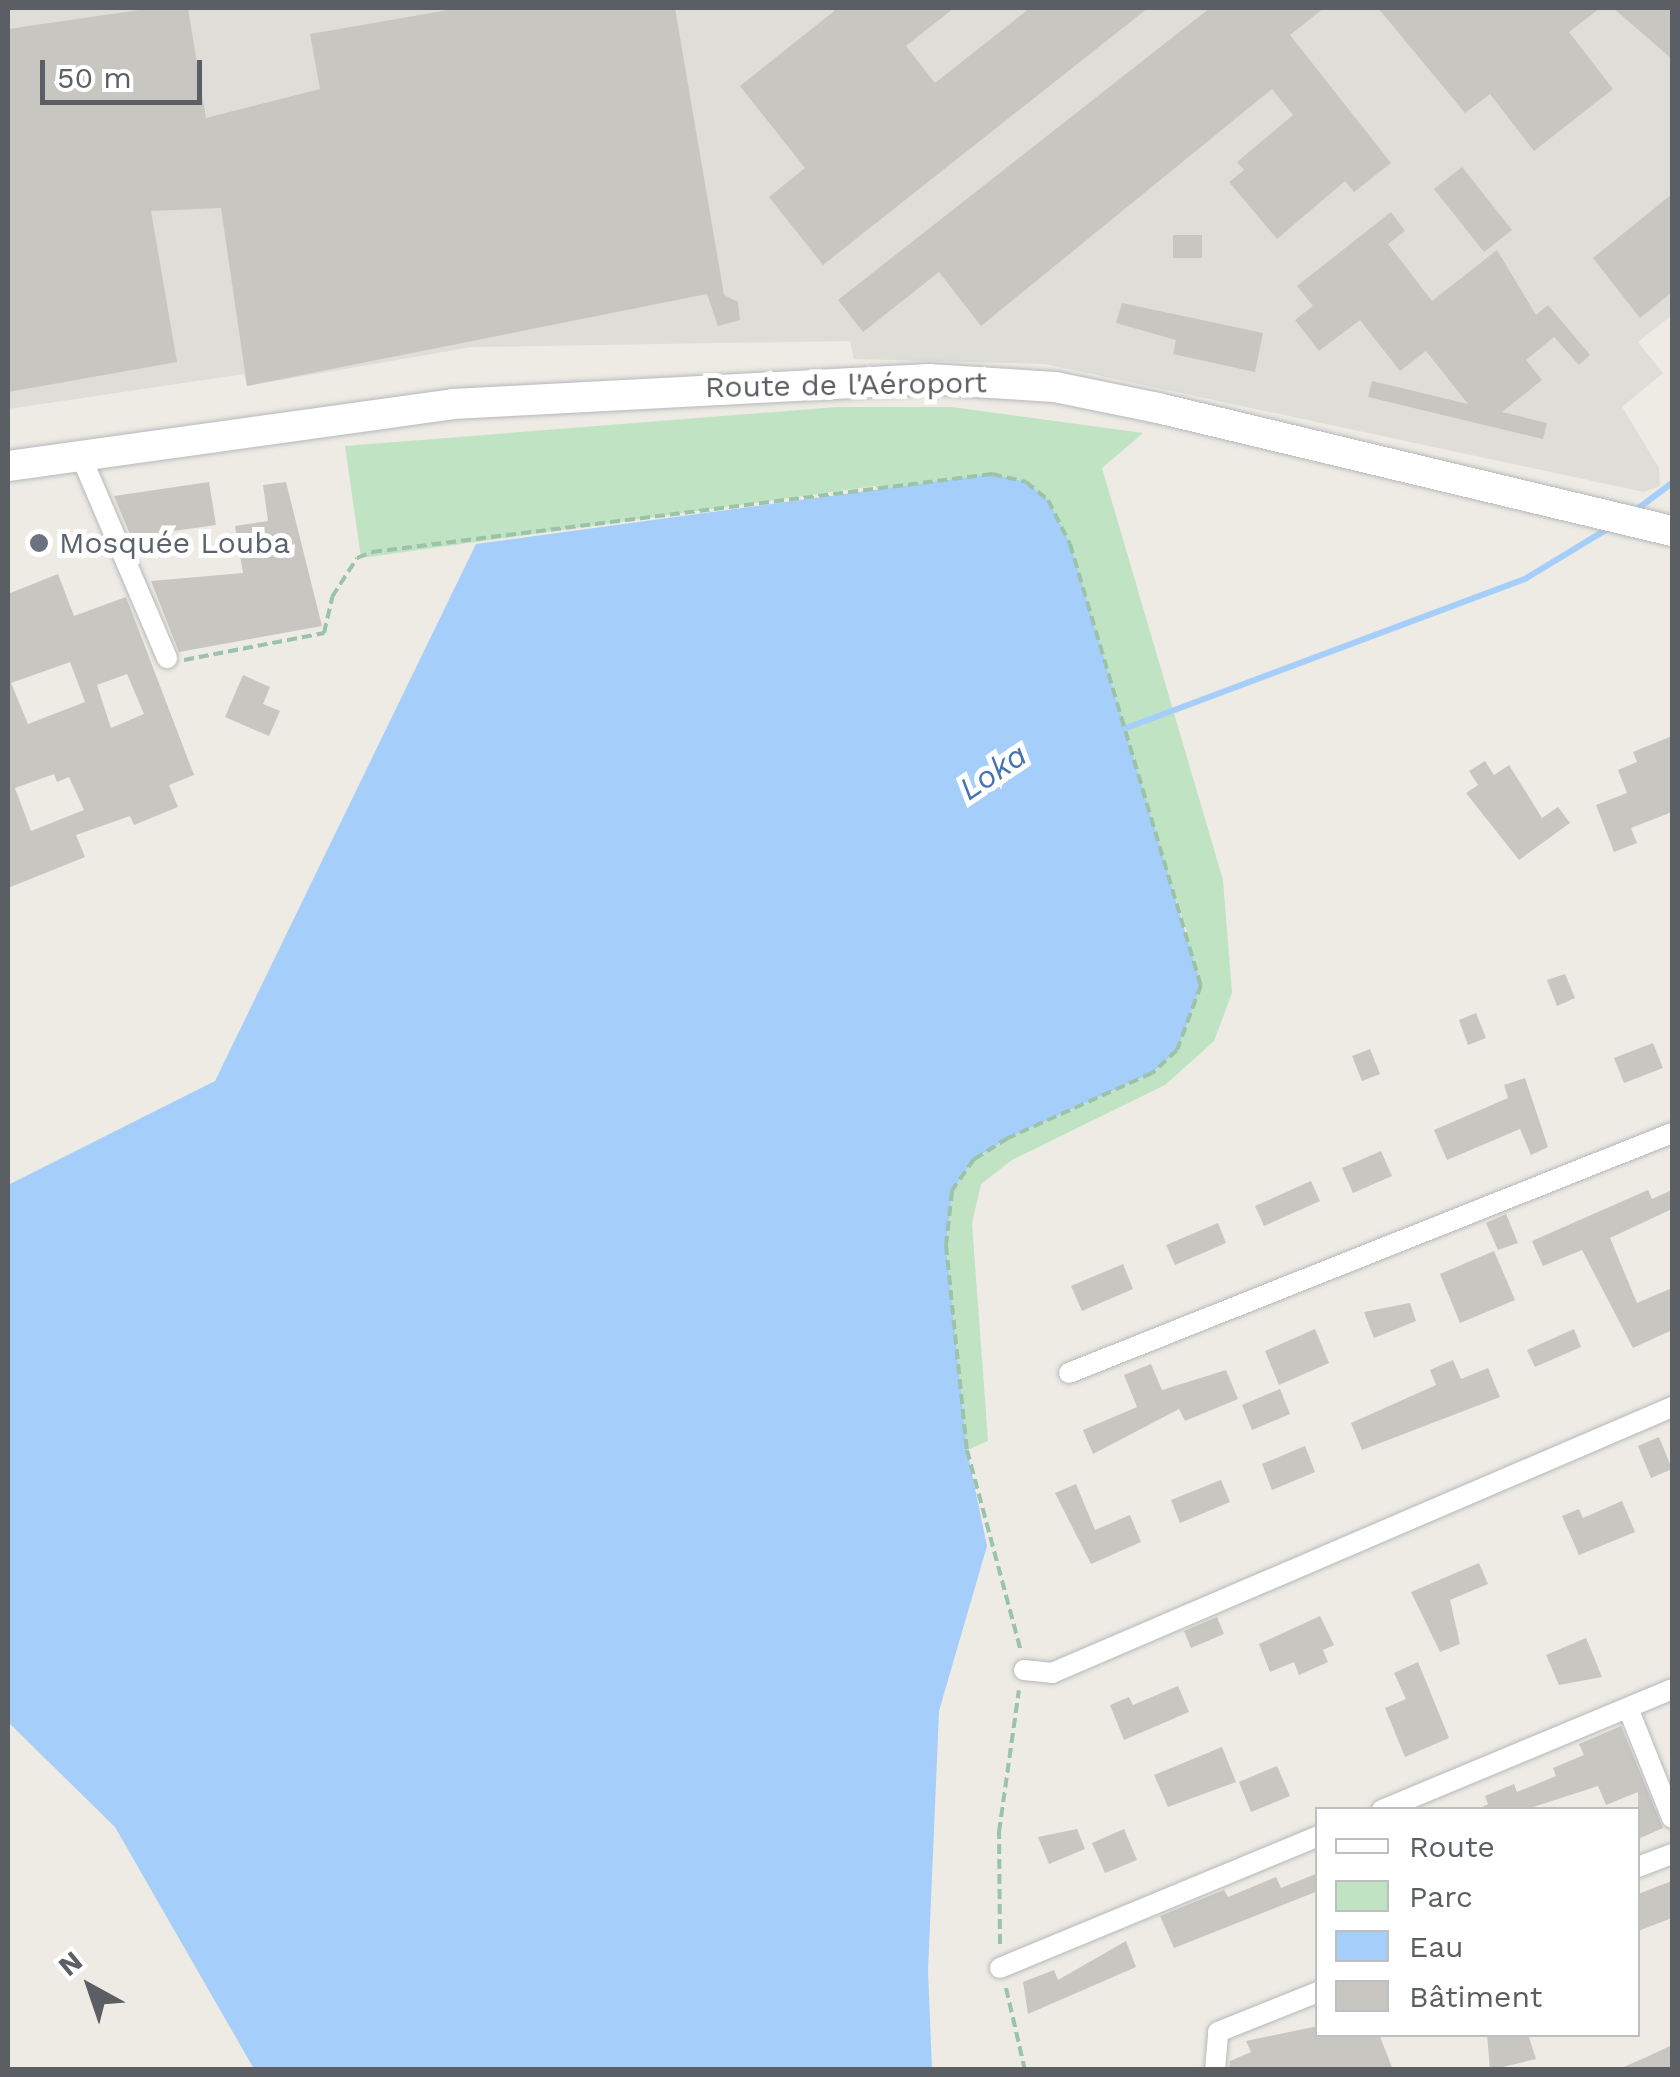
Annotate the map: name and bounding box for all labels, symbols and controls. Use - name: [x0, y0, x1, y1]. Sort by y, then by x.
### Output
- scale bar: [45, 40, 208, 102]
- text: 50 m: [57, 60, 132, 95]
- street label: Route de l'Aéroport: [705, 365, 987, 405]
- place label: Mosquée Louba: [59, 525, 290, 561]
- marker: Mosquée Louba: [28, 532, 50, 554]
- water label: Loka: [952, 736, 1034, 808]
- legend: [1315, 1807, 1640, 2037]
- text: Route: [1409, 1829, 1495, 1864]
- text: Parc: [1409, 1879, 1473, 1914]
- text: Eau: [1409, 1929, 1464, 1964]
- north arrow: [40, 1937, 140, 2037]
- text: N: [52, 1944, 89, 1983]
- text: Bâtiment: [1409, 1979, 1542, 2014]

